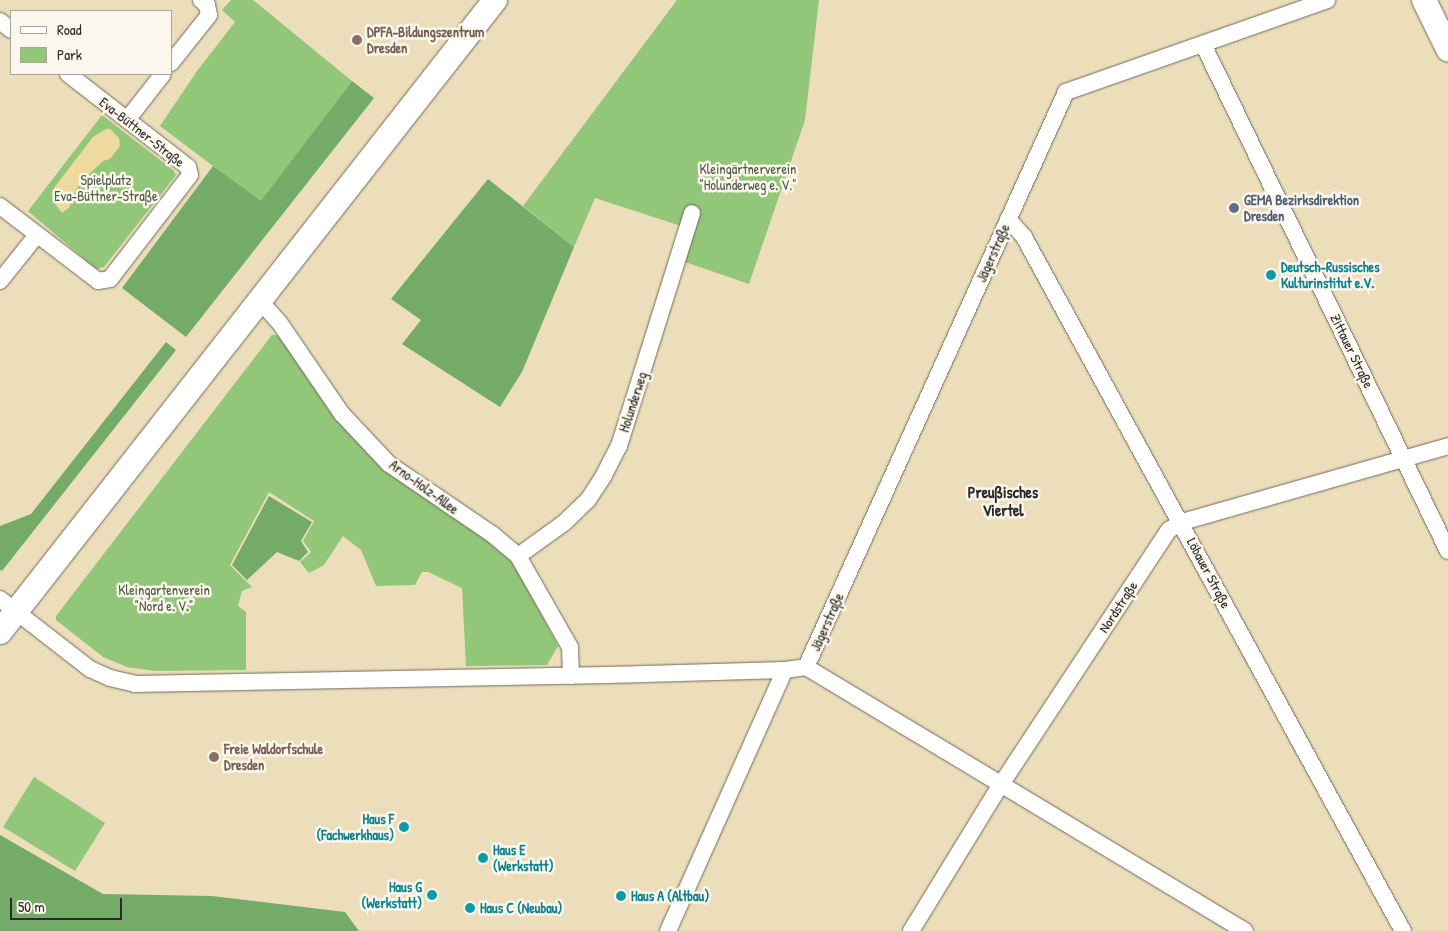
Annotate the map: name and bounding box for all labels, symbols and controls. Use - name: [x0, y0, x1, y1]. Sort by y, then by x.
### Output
- legend: [10, 10, 172, 75]
- text: Road: [57, 19, 82, 40]
- place label: DPFA-Bildungszentrum Dresden: [367, 24, 484, 56]
- marker: DPFA-Bildungszentrum Dresden: [351, 34, 363, 46]
- text: Park: [57, 44, 82, 65]
- street label: Eva-Büttner-Straße: [96, 94, 188, 170]
- park label: Kleingärtnerverein "Holunderweg e. V.": [700, 161, 796, 193]
- park label: Spielplatz Eva-Büttner-Straße: [54, 172, 158, 204]
- place label: GEMA Bezirksdirektion Dresden: [1244, 192, 1359, 224]
- marker: GEMA Bezirksdirektion Dresden: [1228, 202, 1240, 214]
- street label: Jägerstraße: [973, 221, 1013, 285]
- place label: Deutsch-Russisches Kulturinstitut e.V.: [1281, 259, 1380, 292]
- marker: Deutsch-Russisches Kulturinstitut e.V.: [1265, 269, 1277, 281]
- street label: Zittauer Straße: [1327, 311, 1377, 391]
- street label: Holunderweg: [615, 370, 651, 434]
- street label: Arno-Holz-Allee: [386, 456, 462, 518]
- district label: Preußisches Viertel: [968, 482, 1038, 520]
- street label: Löbauer Straße: [1184, 535, 1234, 611]
- street label: Nordstraße: [1095, 578, 1141, 636]
- park label: Kleingartenverein "Nord e. V.": [118, 582, 210, 614]
- street label: Jägerstraße: [807, 590, 847, 654]
- place label: Freie Waldorfschule Dresden: [224, 741, 323, 774]
- marker: Freie Waldorfschule Dresden: [208, 751, 220, 763]
- place label: Haus F (Fachwerkhaus): [317, 811, 394, 844]
- marker: Haus F (Fachwerkhaus): [398, 821, 410, 833]
- place label: Haus E (Werkstatt): [493, 842, 553, 874]
- marker: Haus E (Werkstatt): [477, 852, 489, 864]
- place label: Haus G (Werkstatt): [362, 879, 422, 912]
- scale bar: [12, 888, 125, 920]
- place label: Haus A (Altbau): [631, 888, 709, 904]
- marker: Haus G (Werkstatt): [426, 889, 438, 901]
- marker: Haus A (Altbau): [615, 890, 627, 902]
- text: 50 m: [18, 896, 45, 917]
- place label: Haus C (Neubau): [480, 900, 562, 916]
- marker: Haus C (Neubau): [464, 902, 476, 914]

